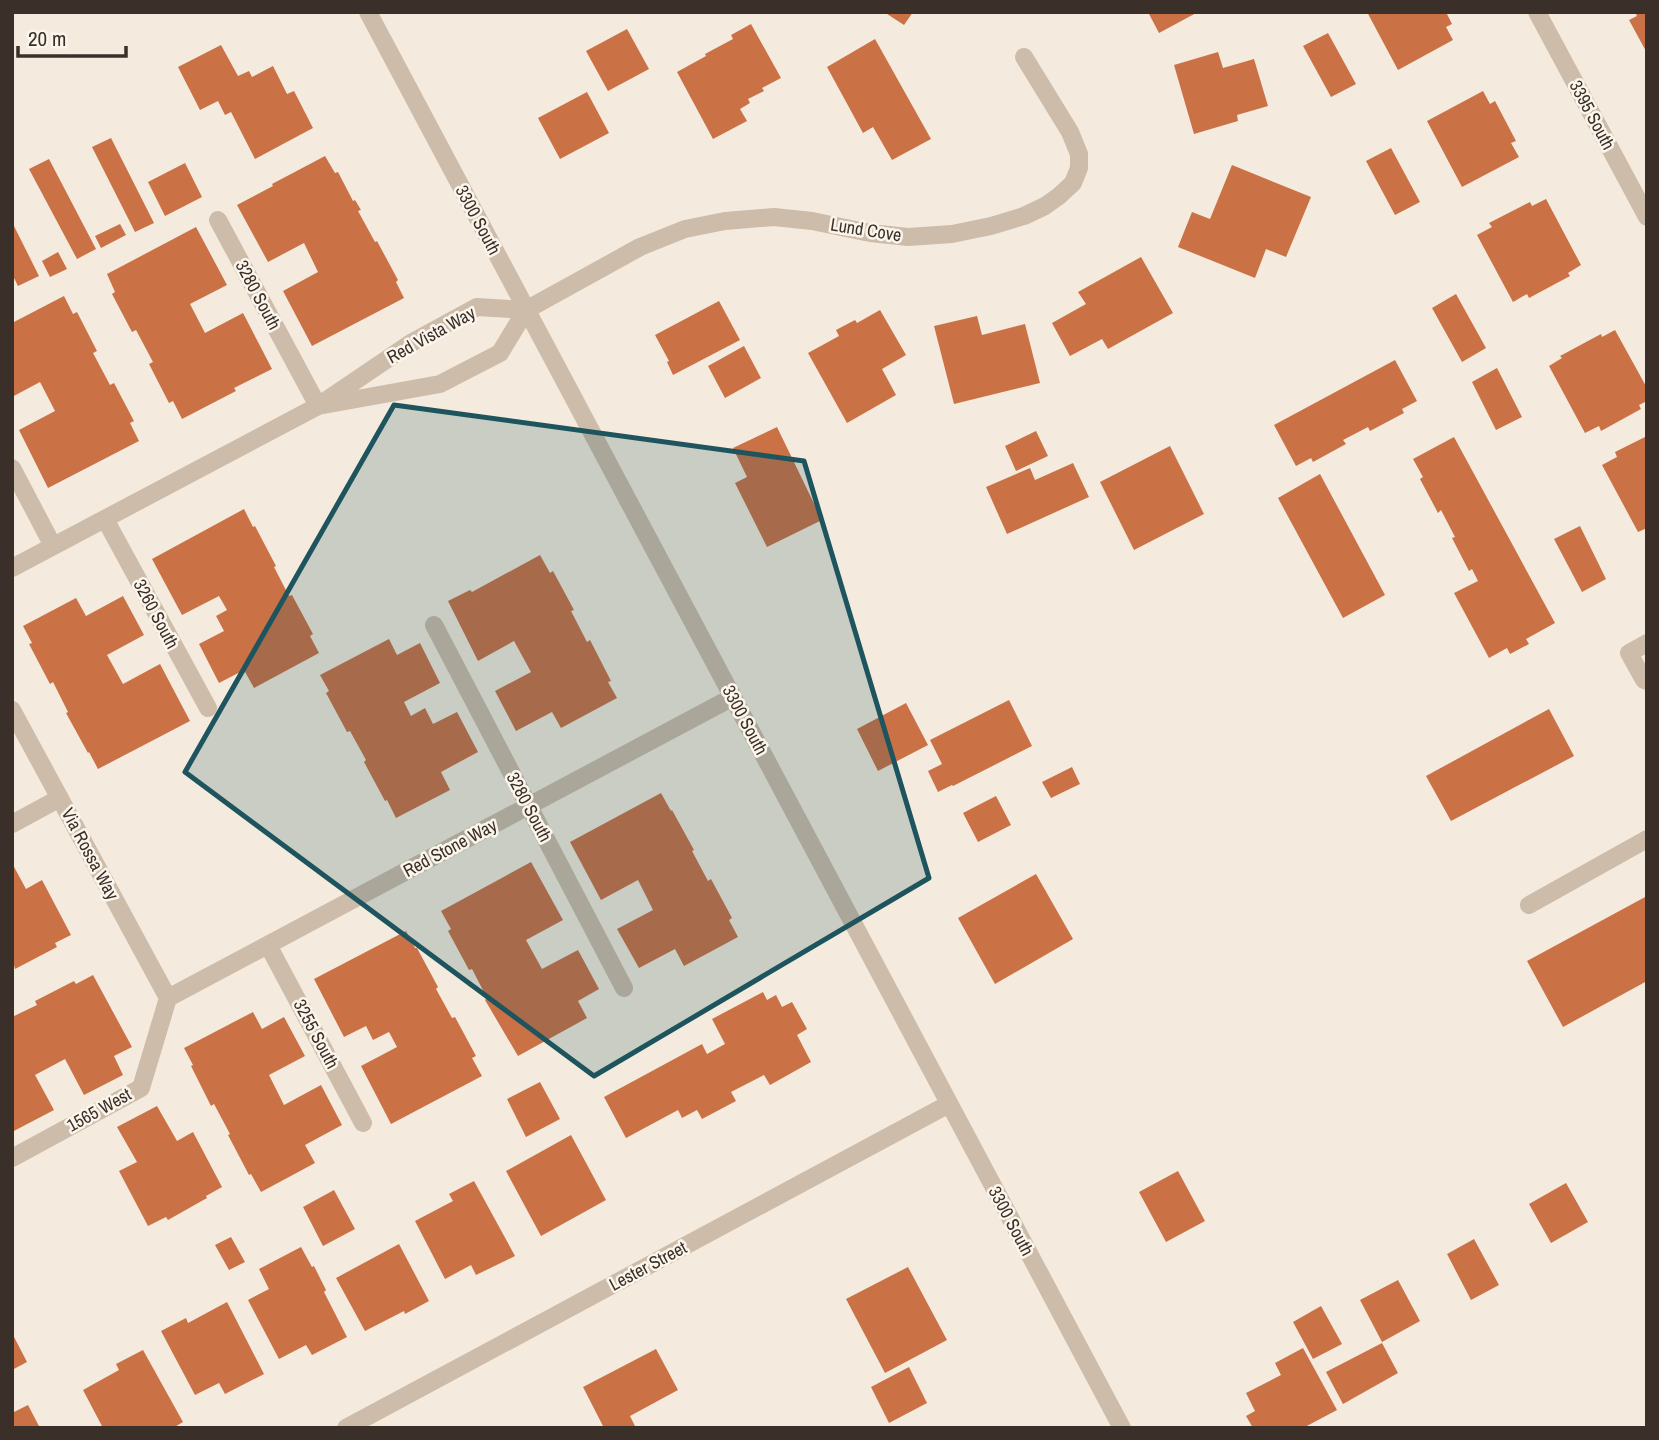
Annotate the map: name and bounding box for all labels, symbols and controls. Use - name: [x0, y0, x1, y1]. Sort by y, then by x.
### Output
- scale bar: [18, 14, 126, 58]
- text: 20 m: [28, 24, 66, 53]
- street label: 3395 South: [1564, 76, 1621, 154]
- street label: 3300 South: [450, 181, 507, 259]
- street label: Lund Cove: [829, 212, 903, 247]
- street label: 3280 South: [230, 256, 287, 334]
- street label: Red Vista Way: [382, 300, 480, 369]
- street label: 3260 South: [128, 575, 185, 653]
- street label: 3300 South: [717, 681, 774, 759]
- street label: 3280 South: [501, 768, 558, 846]
- street label: Via Rossa Way: [56, 803, 125, 905]
- street label: Red Stone Way: [398, 812, 502, 883]
- street label: 3255 South: [288, 995, 345, 1073]
- street label: 1565 West: [62, 1082, 136, 1138]
- street label: 3300 South: [983, 1182, 1040, 1260]
- street label: Lester Street: [605, 1235, 691, 1296]

